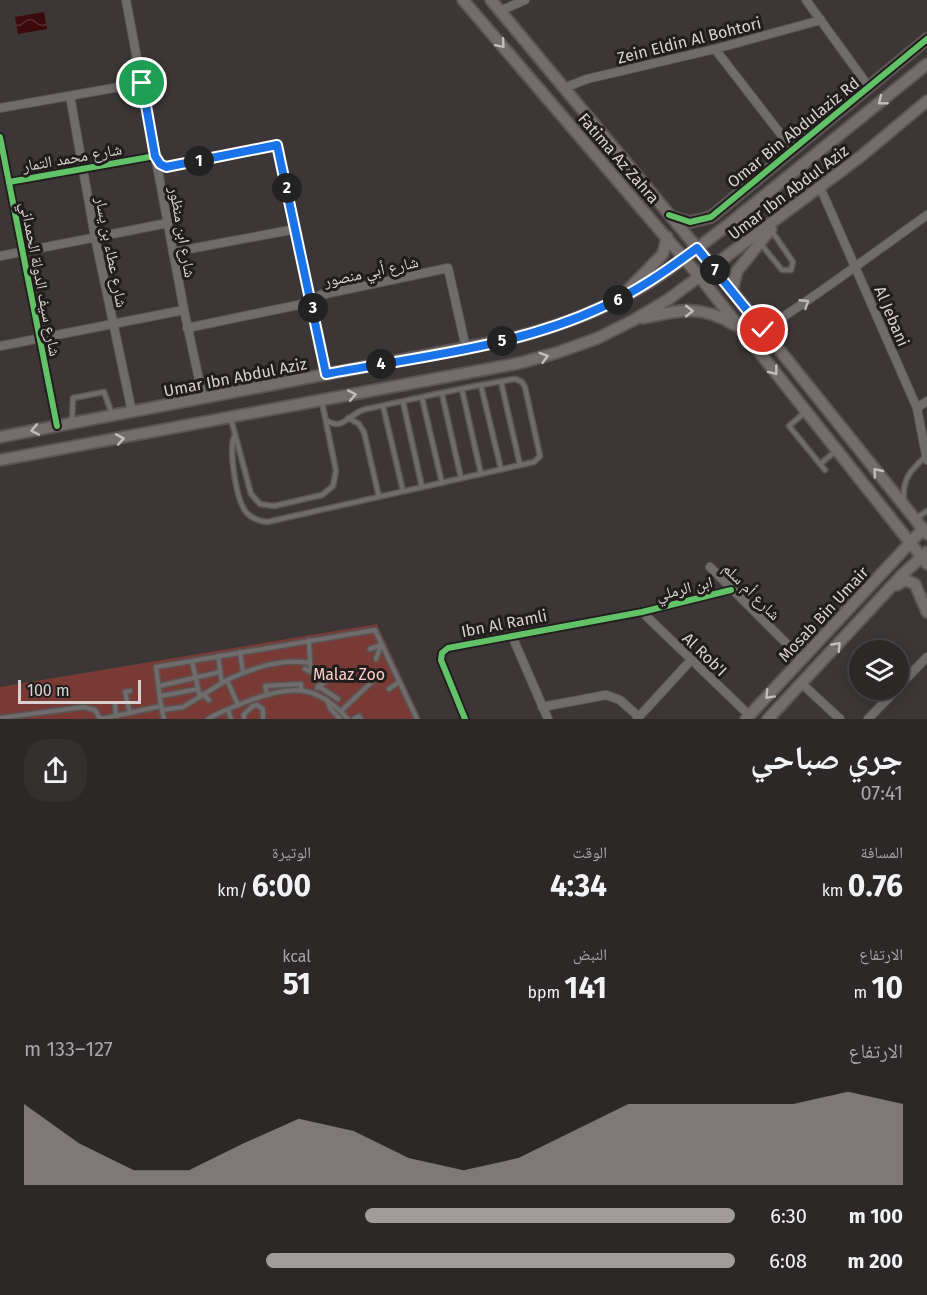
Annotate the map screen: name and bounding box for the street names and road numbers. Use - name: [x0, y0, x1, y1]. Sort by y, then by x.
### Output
- street label: Zein Eldin Al Bohtori: [615, 13, 763, 68]
- street label: Omar Bin Abdulaziz Rd: [723, 73, 863, 191]
- street label: Fatima Az Zahra: [574, 109, 663, 207]
- street label: شارع محمد التمار: [20, 139, 124, 177]
- street label: Umar Ibn Abdul Aziz: [725, 141, 852, 244]
- street label: شارع ابن منظور: [164, 184, 200, 279]
- street label: شارع عطاء بن يسار: [90, 194, 132, 309]
- street label: شارع سيف الدولة الحمداني: [13, 200, 65, 358]
- street label: شارع أبي منصور: [321, 252, 421, 294]
- street label: Al Jebani: [870, 283, 913, 349]
- street label: Umar Ibn Abdul Aziz: [162, 354, 308, 401]
- street label: شارع أم سلم: [718, 559, 784, 625]
- street label: Mosab Bin Umair: [774, 562, 873, 666]
- street label: ابن الرملي: [654, 572, 715, 608]
- street label: Ibn Al Ramli: [460, 606, 549, 641]
- street label: Al Rob'I: [678, 629, 731, 680]

